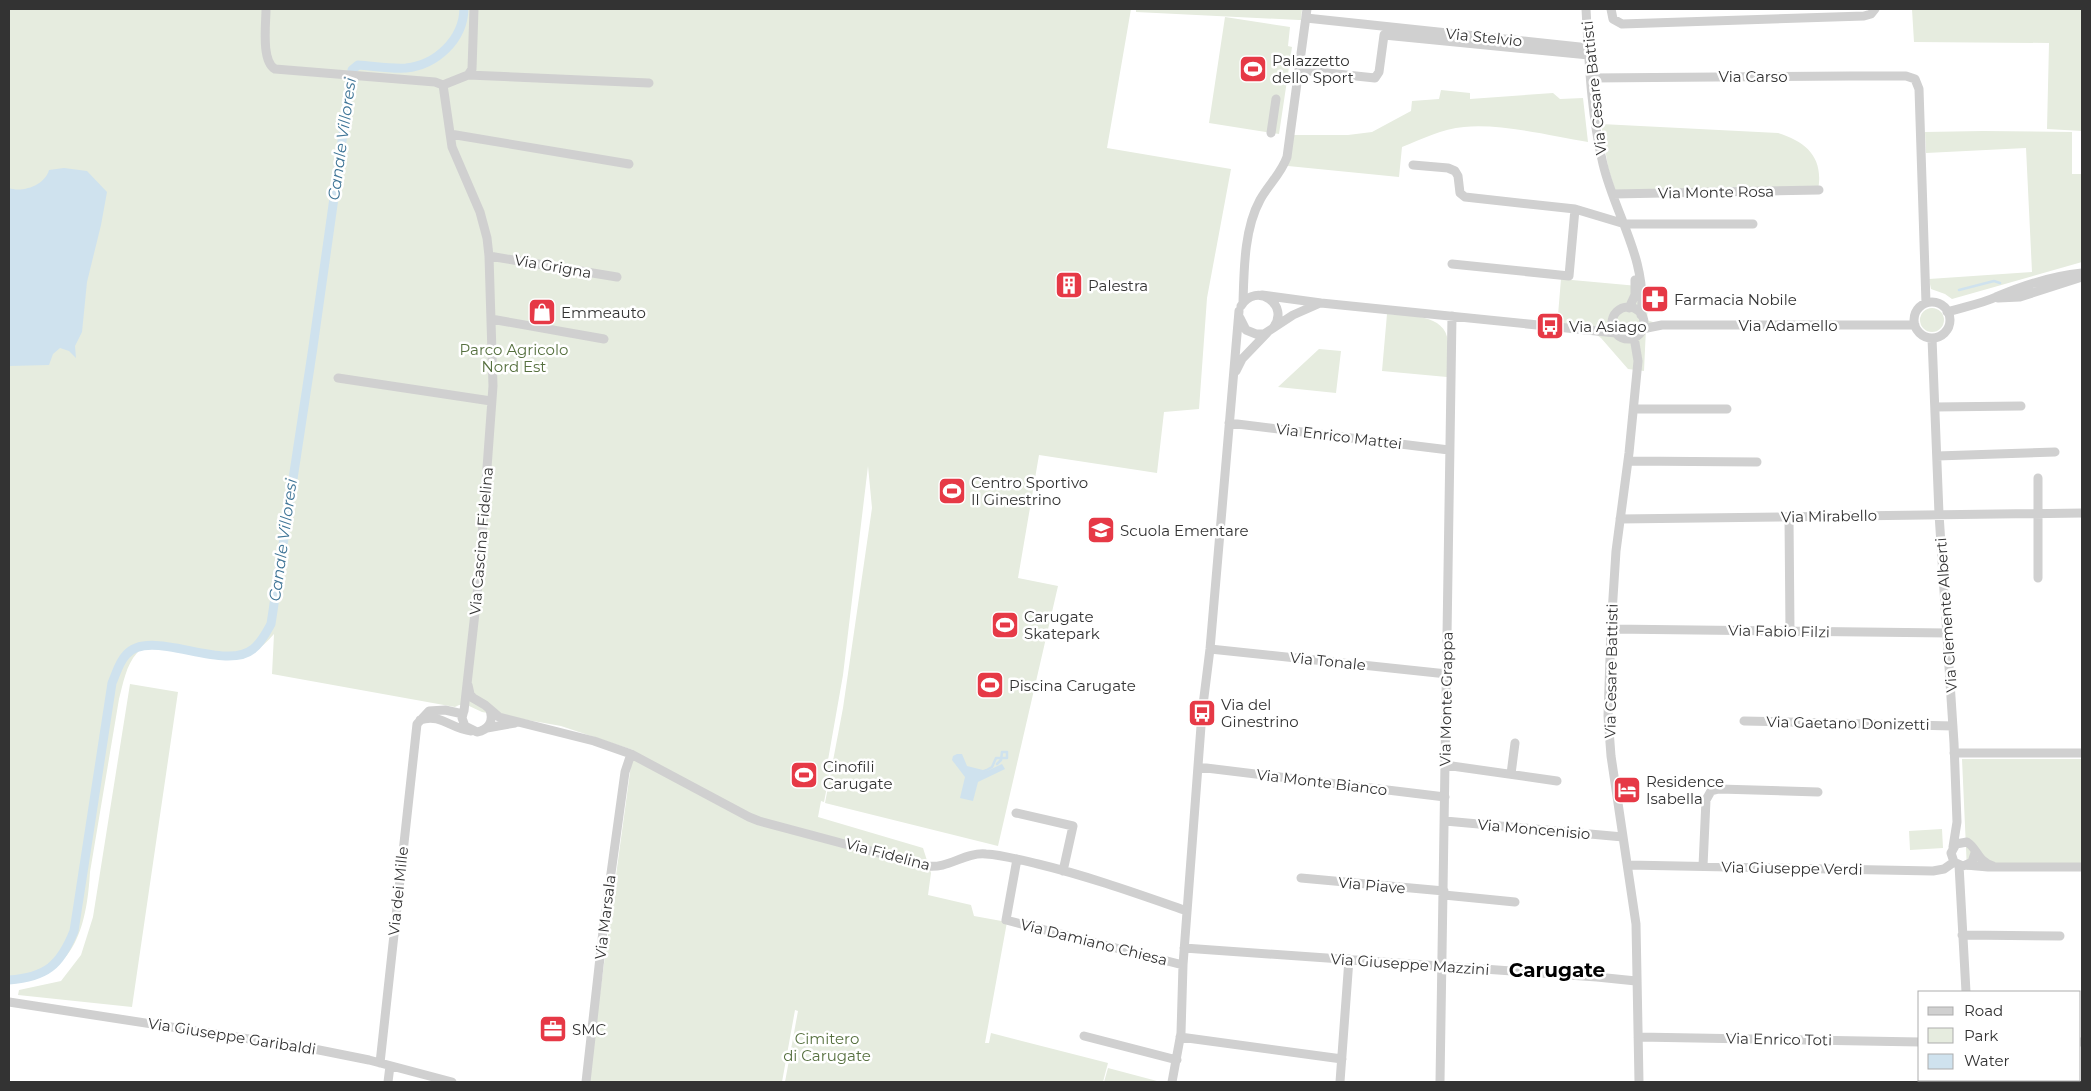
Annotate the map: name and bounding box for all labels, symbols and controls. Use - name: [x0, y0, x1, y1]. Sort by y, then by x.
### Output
- street label: Via Cesare Battisti: [1577, 20, 1611, 156]
- street label: Via Stelvio: [1445, 24, 1523, 50]
- place label: Palazzetto dello Sport: [1272, 51, 1354, 87]
- sports icon: Palazzetto dello Sport: [1238, 54, 1268, 84]
- street label: Via Carso: [1718, 67, 1788, 86]
- water label: Canale Villoresi: [324, 76, 360, 202]
- street label: Via Monte Rosa: [1658, 181, 1774, 203]
- street label: Via Grigna: [513, 250, 593, 282]
- building icon: Palestra: [1054, 270, 1084, 300]
- place label: Palestra: [1088, 276, 1148, 295]
- pharmacy icon: Farmacia Nobile: [1640, 284, 1670, 314]
- place label: Farmacia Nobile: [1674, 290, 1797, 309]
- shop icon: Emmeauto: [527, 297, 557, 327]
- place label: Emmeauto: [561, 303, 646, 322]
- bus stop icon: Via Asiago: [1535, 311, 1565, 341]
- street label: Via Adamello: [1738, 316, 1838, 335]
- place label: Via Asiago: [1569, 317, 1647, 336]
- park label: Parco Agricolo Nord Est: [460, 340, 568, 376]
- street label: Via Enrico Mattei: [1275, 419, 1403, 453]
- street label: Via Cascina Fidelina: [465, 466, 497, 616]
- place label: Centro Sportivo Il Ginestrino: [971, 473, 1088, 509]
- sports icon: Centro Sportivo Il Ginestrino: [937, 476, 967, 506]
- water label: Canale Villoresi: [265, 477, 301, 603]
- street label: Via Mirabello: [1781, 506, 1877, 526]
- school or university icon: Scuola Ementare: [1086, 515, 1116, 545]
- place label: Scuola Ementare: [1120, 521, 1249, 540]
- street label: Via Clemente Alberti: [1931, 537, 1961, 693]
- street label: Via Cesare Battisti: [1600, 603, 1622, 739]
- place label: Carugate Skatepark: [1024, 607, 1100, 643]
- sports icon: Carugate Skatepark: [990, 610, 1020, 640]
- street label: Via Fabio Filzi: [1728, 621, 1830, 641]
- street label: Via Monte Grappa: [1435, 632, 1457, 766]
- street label: Via Tonale: [1289, 648, 1367, 674]
- sports icon: Piscina Carugate: [975, 670, 1005, 700]
- place label: Piscina Carugate: [1009, 676, 1136, 695]
- place label: Via del Ginestrino: [1221, 695, 1299, 731]
- bus stop icon: Via del Ginestrino: [1187, 698, 1217, 728]
- street label: Via Gaetano Donizetti: [1766, 712, 1930, 734]
- place label: Cinofili Carugate: [823, 757, 892, 793]
- sports icon: Cinofili Carugate: [789, 760, 819, 790]
- street label: Via Monte Bianco: [1255, 765, 1389, 799]
- place label: Residence Isabella: [1646, 772, 1724, 808]
- hotel icon: Residence Isabella: [1612, 775, 1642, 805]
- street label: Via Moncenisio: [1477, 815, 1591, 843]
- street label: Via Fidelina: [844, 834, 932, 874]
- street label: Via dei Mille: [384, 845, 412, 937]
- street label: Via Giuseppe Verdi: [1721, 857, 1863, 879]
- street label: Via Piave: [1338, 873, 1406, 897]
- street label: Via Marsala: [590, 874, 620, 960]
- street label: Via Damiano Chiesa: [1019, 915, 1169, 969]
- street label: Via Giuseppe Mazzini: [1330, 949, 1490, 979]
- district label: Carugate: [1509, 958, 1605, 982]
- legend: [1918, 991, 2081, 1081]
- text: Road: [1964, 1001, 2003, 1020]
- street label: Via Giuseppe Garibaldi: [147, 1013, 317, 1059]
- office icon: SMC: [538, 1014, 568, 1044]
- place label: SMC: [572, 1020, 607, 1039]
- text: Park: [1964, 1026, 1998, 1045]
- park label: Cimitero di Carugate: [783, 1029, 871, 1065]
- street label: Via Enrico Toti: [1726, 1029, 1832, 1049]
- text: Water: [1964, 1051, 2010, 1070]

